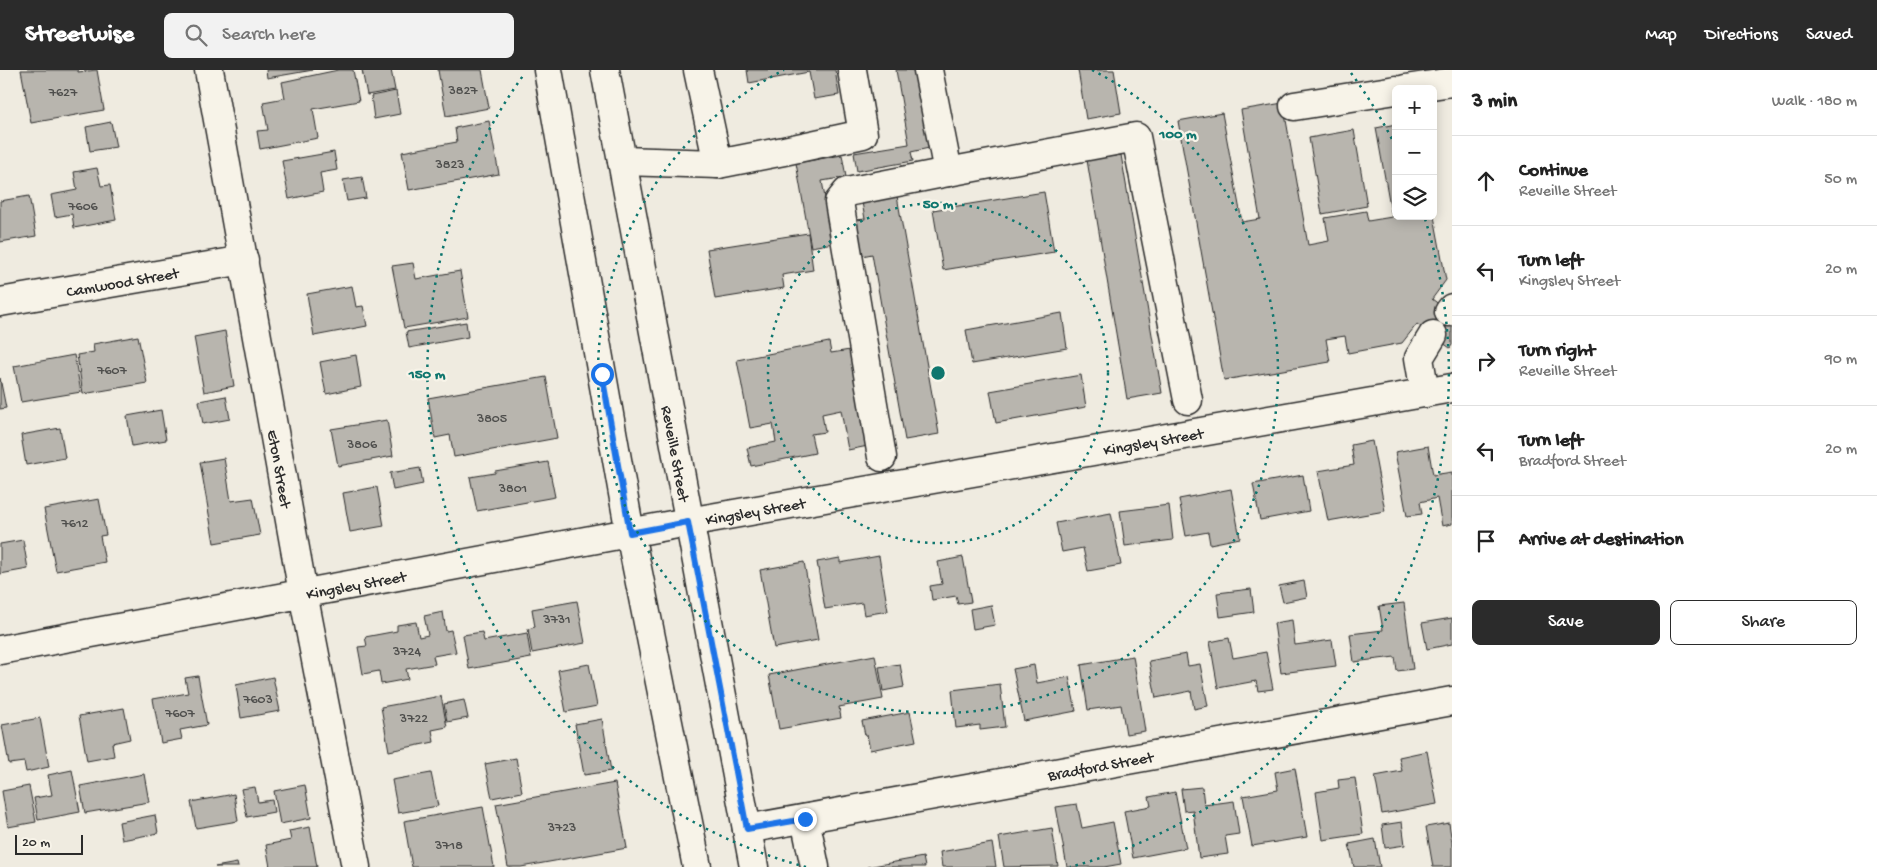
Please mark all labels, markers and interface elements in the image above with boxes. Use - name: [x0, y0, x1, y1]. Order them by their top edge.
- search box: [164, 13, 514, 58]
- text: Streetwise: [25, 21, 134, 50]
- icon: search: [182, 21, 210, 49]
- text: Search here: [222, 24, 316, 47]
- text: Map: [1645, 25, 1677, 46]
- text: Directions: [1705, 25, 1778, 46]
- text: Saved: [1806, 25, 1852, 46]
- house number: 3827: [447, 83, 478, 100]
- house number: 7627: [48, 85, 78, 102]
- map controls: [1392, 85, 1437, 220]
- button: +: [1392, 85, 1437, 130]
- text: 3 min: [1472, 90, 1517, 115]
- text: Walk · 180 m: [1772, 93, 1857, 112]
- text: 100 m: [1158, 126, 1197, 144]
- button: −: [1392, 130, 1437, 175]
- house number: 3823: [434, 157, 465, 174]
- text: Continue: [1519, 160, 1588, 183]
- icon: ahead: [1472, 167, 1500, 195]
- text: 50 m: [1824, 171, 1857, 190]
- button: layers: [1392, 175, 1437, 220]
- text: Reveille Street: [1519, 183, 1616, 202]
- text: 50 m: [923, 196, 954, 214]
- house number: 7606: [67, 199, 99, 216]
- text: Turn left: [1519, 250, 1583, 273]
- icon: left: [1472, 257, 1500, 285]
- text: 20 m: [1825, 261, 1857, 280]
- street label: Camwood Street: [65, 265, 182, 303]
- text: Kingsley Street: [1519, 273, 1620, 292]
- text: Turn right: [1519, 340, 1595, 363]
- icon: right: [1472, 347, 1500, 375]
- text: 90 m: [1825, 351, 1857, 370]
- house number: 7607: [96, 363, 128, 380]
- route start: [591, 363, 614, 386]
- text: Reveille Street: [1519, 363, 1616, 382]
- centre of rings: [929, 364, 947, 382]
- text: 150 m: [408, 366, 446, 384]
- street label: Reveille Street: [655, 404, 692, 505]
- house number: 3805: [476, 411, 507, 428]
- street label: Kingsley Street: [1102, 426, 1207, 462]
- street label: Eton Street: [261, 429, 294, 511]
- text: Turn left: [1519, 430, 1583, 453]
- house number: 3806: [346, 437, 378, 454]
- icon: left: [1472, 437, 1500, 465]
- text: 20 m: [1825, 441, 1857, 460]
- text: Bradford Street: [1519, 453, 1626, 472]
- house number: 3801: [498, 481, 527, 498]
- street label: Kingsley Street: [704, 495, 809, 532]
- house number: 7612: [61, 516, 89, 533]
- icon: arrive: [1472, 527, 1500, 555]
- text: Arrive at destination: [1519, 529, 1683, 552]
- street label: Kingsley Street: [305, 568, 409, 606]
- button: Save: [1472, 600, 1660, 645]
- button: Share: [1670, 600, 1857, 645]
- house number: 3731: [542, 612, 571, 629]
- house number: 3724: [392, 644, 421, 661]
- house number: 7603: [242, 692, 273, 709]
- house number: 7607: [164, 706, 196, 723]
- house number: 3722: [399, 711, 428, 728]
- street label: Bradford Street: [1046, 749, 1157, 787]
- route end: [794, 808, 817, 831]
- house number: 3723: [547, 820, 576, 837]
- scale bar: [15, 832, 82, 855]
- text: 20 m: [22, 835, 50, 852]
- house number: 3718: [434, 838, 463, 855]

